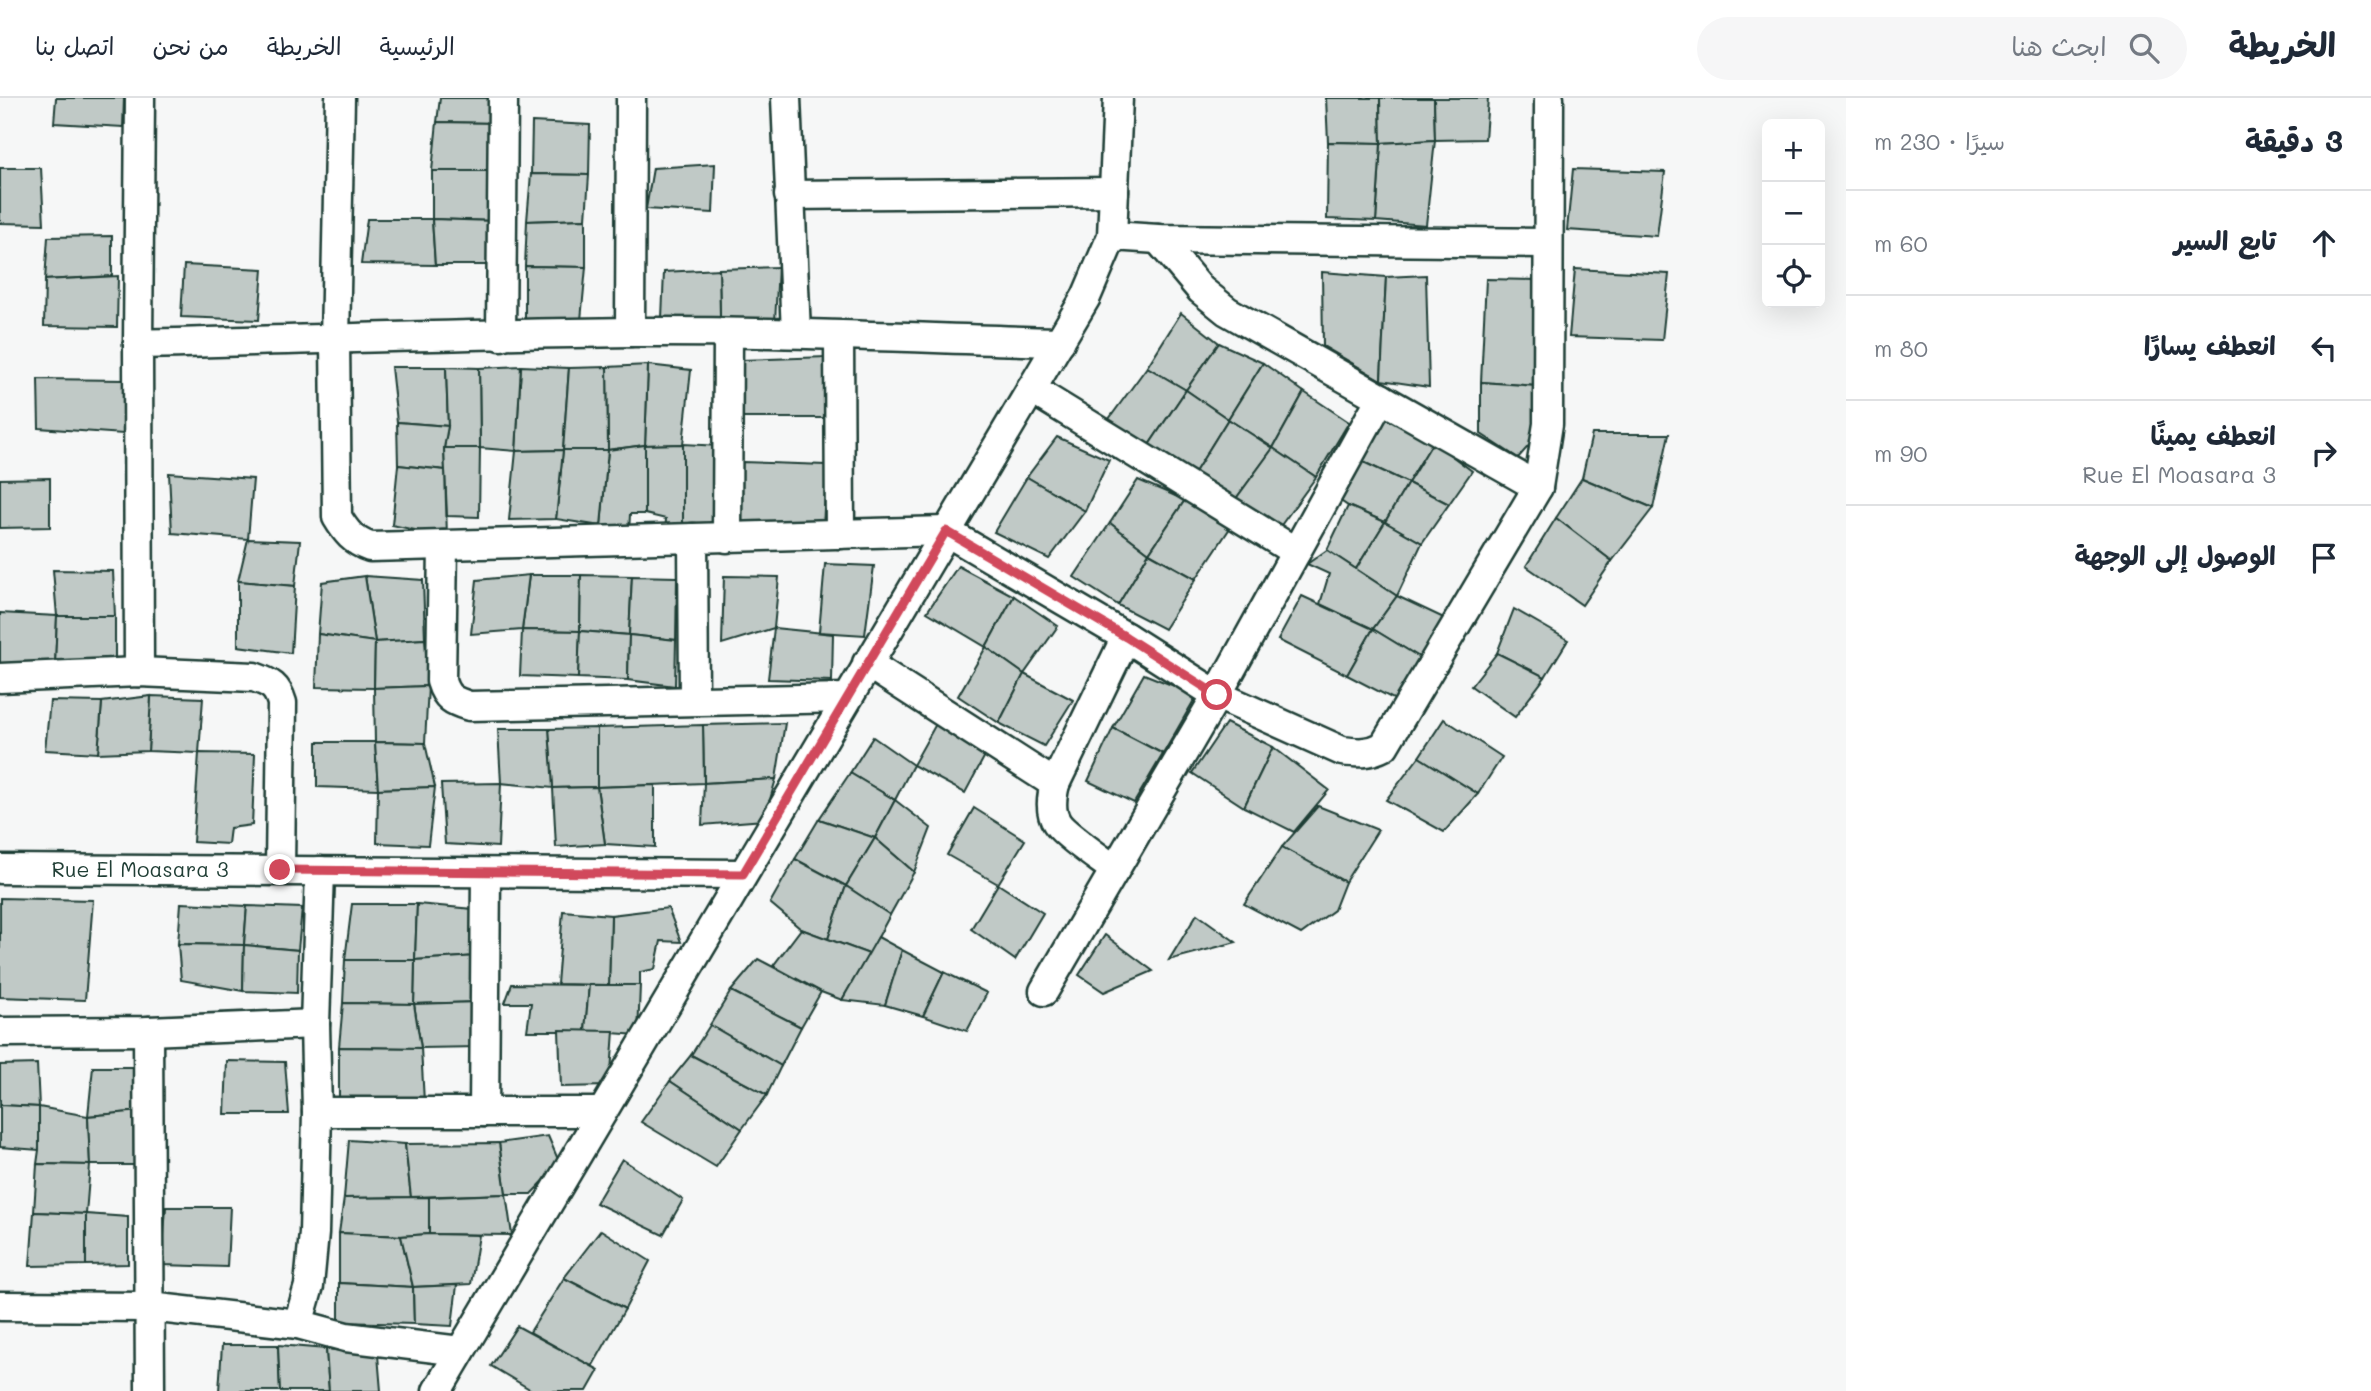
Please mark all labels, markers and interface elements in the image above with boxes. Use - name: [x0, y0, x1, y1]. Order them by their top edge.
- search box: [1697, 17, 2187, 80]
- text: الخريطة: [2229, 22, 2336, 65]
- text: ابحث هنا: [2011, 29, 2107, 63]
- icon: search: [2125, 29, 2163, 67]
- text: اتصل بنا: [35, 30, 114, 61]
- text: من نحن: [152, 30, 229, 61]
- text: الخريطة: [267, 30, 342, 61]
- text: الرئيسية: [380, 30, 455, 61]
- map controls: [1762, 119, 1825, 308]
- button: +: [1762, 119, 1825, 182]
- text: 3 دقيقة: [2245, 120, 2343, 160]
- text: سيرًا · 230 m: [1874, 126, 2005, 156]
- button: −: [1762, 182, 1825, 245]
- text: تابع السير: [2174, 223, 2276, 257]
- icon: ahead: [2305, 224, 2343, 262]
- text: 60 m: [1874, 228, 1928, 258]
- button: locate: [1762, 245, 1825, 308]
- text: انعطف يسارًا: [2144, 328, 2276, 362]
- icon: left: [2305, 329, 2343, 367]
- text: 80 m: [1874, 333, 1928, 363]
- text: انعطف يمينًا: [2151, 418, 2276, 452]
- icon: right: [2305, 434, 2343, 472]
- text: 90 m: [1874, 438, 1928, 468]
- text: Rue El Moasara 3: [2082, 459, 2276, 489]
- text: الوصول إلى الوجهة: [2074, 538, 2276, 572]
- icon: arrive: [2305, 539, 2343, 577]
- route start: [1201, 679, 1232, 710]
- route end: [264, 854, 295, 885]
- street label: Rue El Moasara 3: [52, 855, 228, 882]

